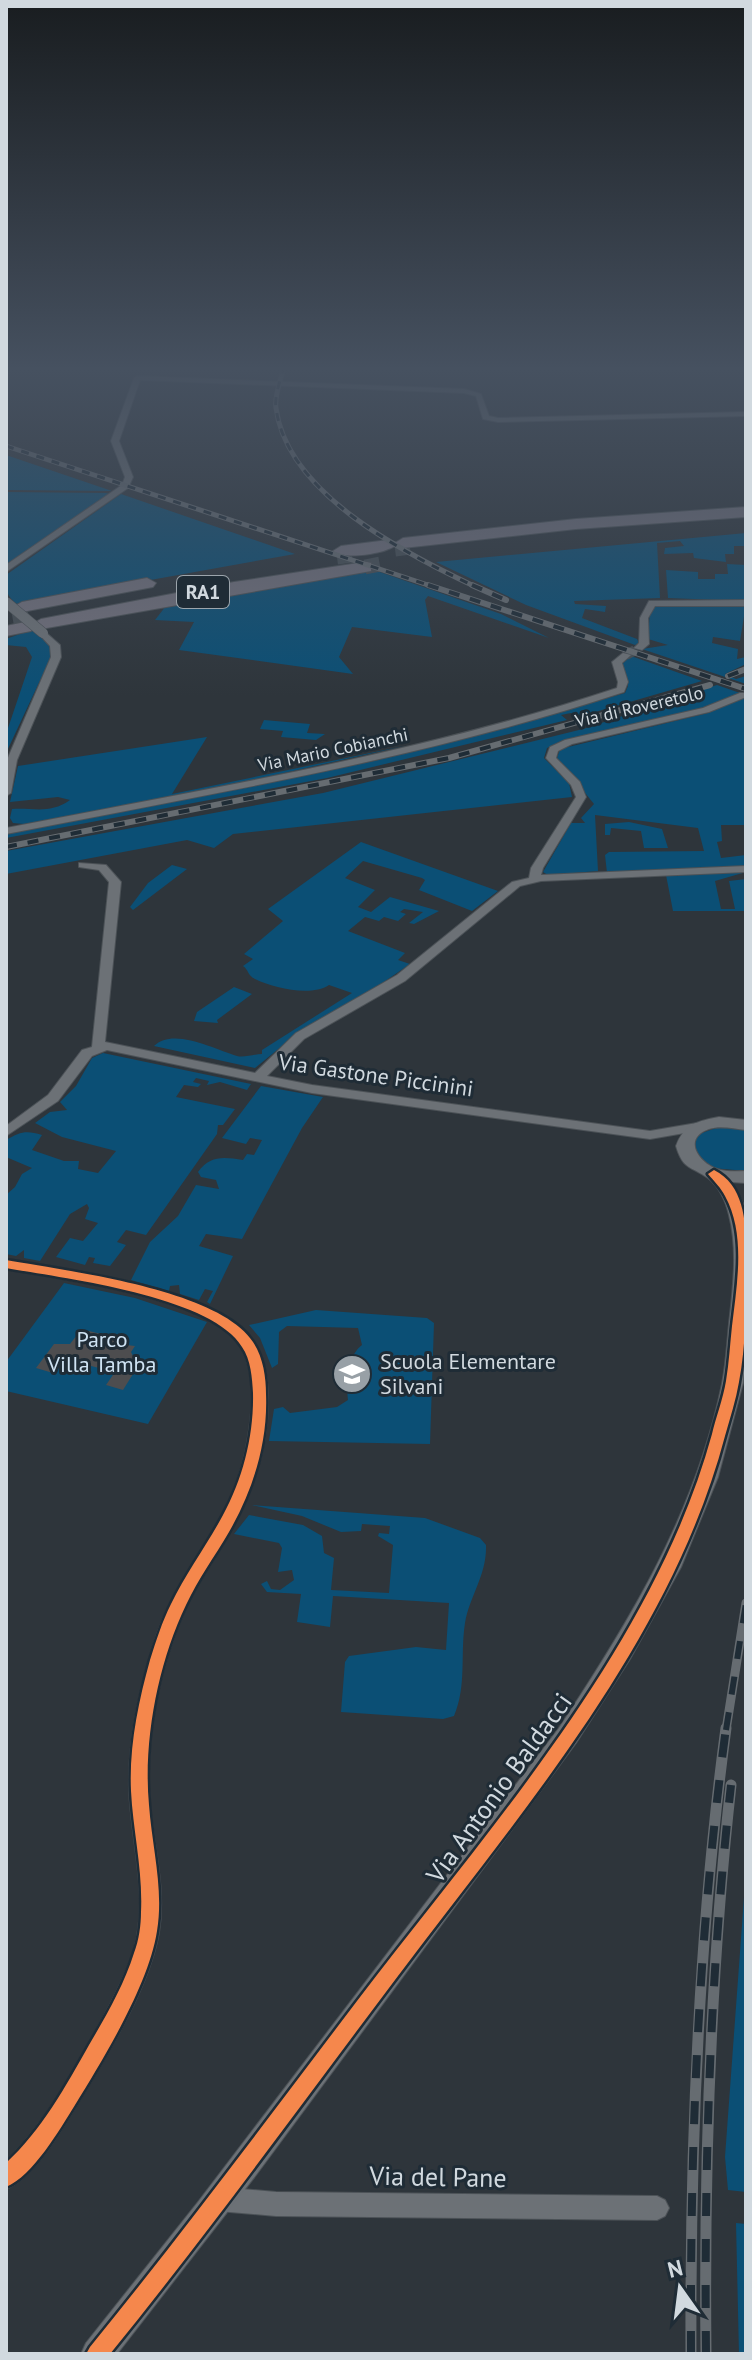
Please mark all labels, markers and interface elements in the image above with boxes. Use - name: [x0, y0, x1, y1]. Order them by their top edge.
- road number: RA1: [177, 576, 229, 608]
- street label: Via di Roveretolo: [572, 681, 705, 733]
- street label: Via Mario Cobianchi: [255, 722, 410, 777]
- street label: Via Gastone Piccinini: [276, 1047, 475, 1103]
- park label: Parco Villa Tamba: [47, 1325, 156, 1378]
- place label: Scuola Elementare Silvani: [380, 1347, 556, 1400]
- school or university icon: Scuola Elementare Silvani: [331, 1353, 373, 1395]
- street label: Via Antonio Baldacci: [418, 1686, 579, 1890]
- street label: Via del Pane: [368, 2159, 507, 2194]
- north arrow: [640, 2248, 720, 2328]
- text: N: [665, 2253, 686, 2284]

